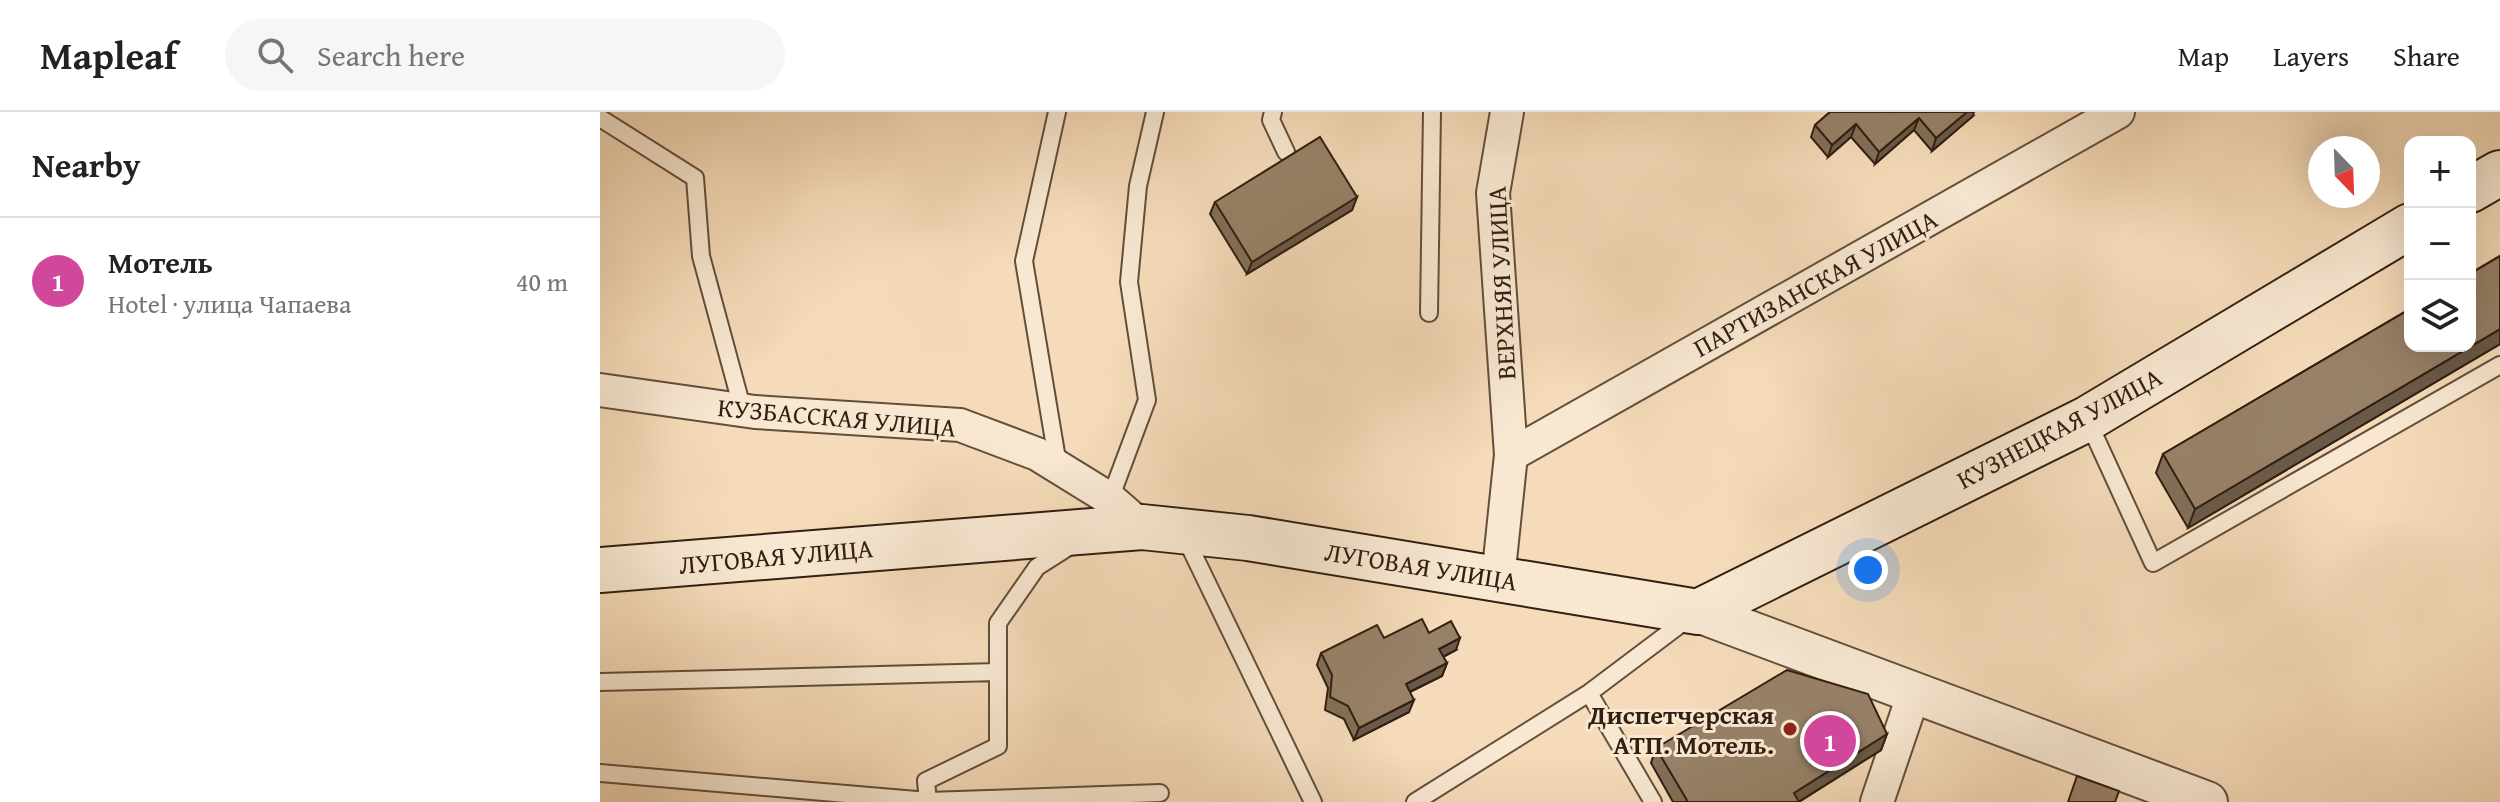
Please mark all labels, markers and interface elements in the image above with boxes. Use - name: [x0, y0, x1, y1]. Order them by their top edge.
- search box: [225, 19, 785, 91]
- text: Mapleaf: [40, 27, 177, 83]
- icon: search: [253, 33, 297, 77]
- text: Search here: [317, 33, 465, 77]
- text: Map: [2178, 35, 2229, 76]
- text: Layers: [2273, 35, 2349, 76]
- text: Share: [2393, 35, 2460, 76]
- north arrow: [2308, 136, 2380, 208]
- map controls: [2404, 136, 2476, 352]
- button: +: [2404, 136, 2476, 208]
- text: Nearby: [32, 140, 141, 189]
- street label: ВЕРХНЯЯ УЛИЦА: [1476, 185, 1526, 381]
- street label: ПАРТИЗАНСКАЯ УЛИЦА: [1686, 199, 1945, 367]
- button: −: [2404, 208, 2476, 280]
- text: Мотель: [108, 240, 213, 284]
- text: 1: [51, 262, 65, 301]
- text: 40 m: [516, 262, 568, 301]
- button: layers: [2404, 280, 2476, 352]
- text: Hotel · улица Чапаева: [108, 284, 351, 323]
- street label: КУЗНЕЦКАЯ УЛИЦА: [1949, 357, 2169, 499]
- street label: КУЗБАССКАЯ УЛИЦА: [716, 387, 958, 447]
- street label: ЛУГОВАЯ УЛИЦА: [677, 528, 875, 584]
- street label: ЛУГОВАЯ УЛИЦА: [1322, 532, 1520, 601]
- your location: [1848, 550, 1888, 590]
- place label: Диспетчерская АТП. Мотель.: [1587, 695, 1774, 764]
- pin: 1: [1804, 711, 1856, 771]
- marker: Диспетчерская АТП. Мотель.: [1781, 720, 1799, 738]

